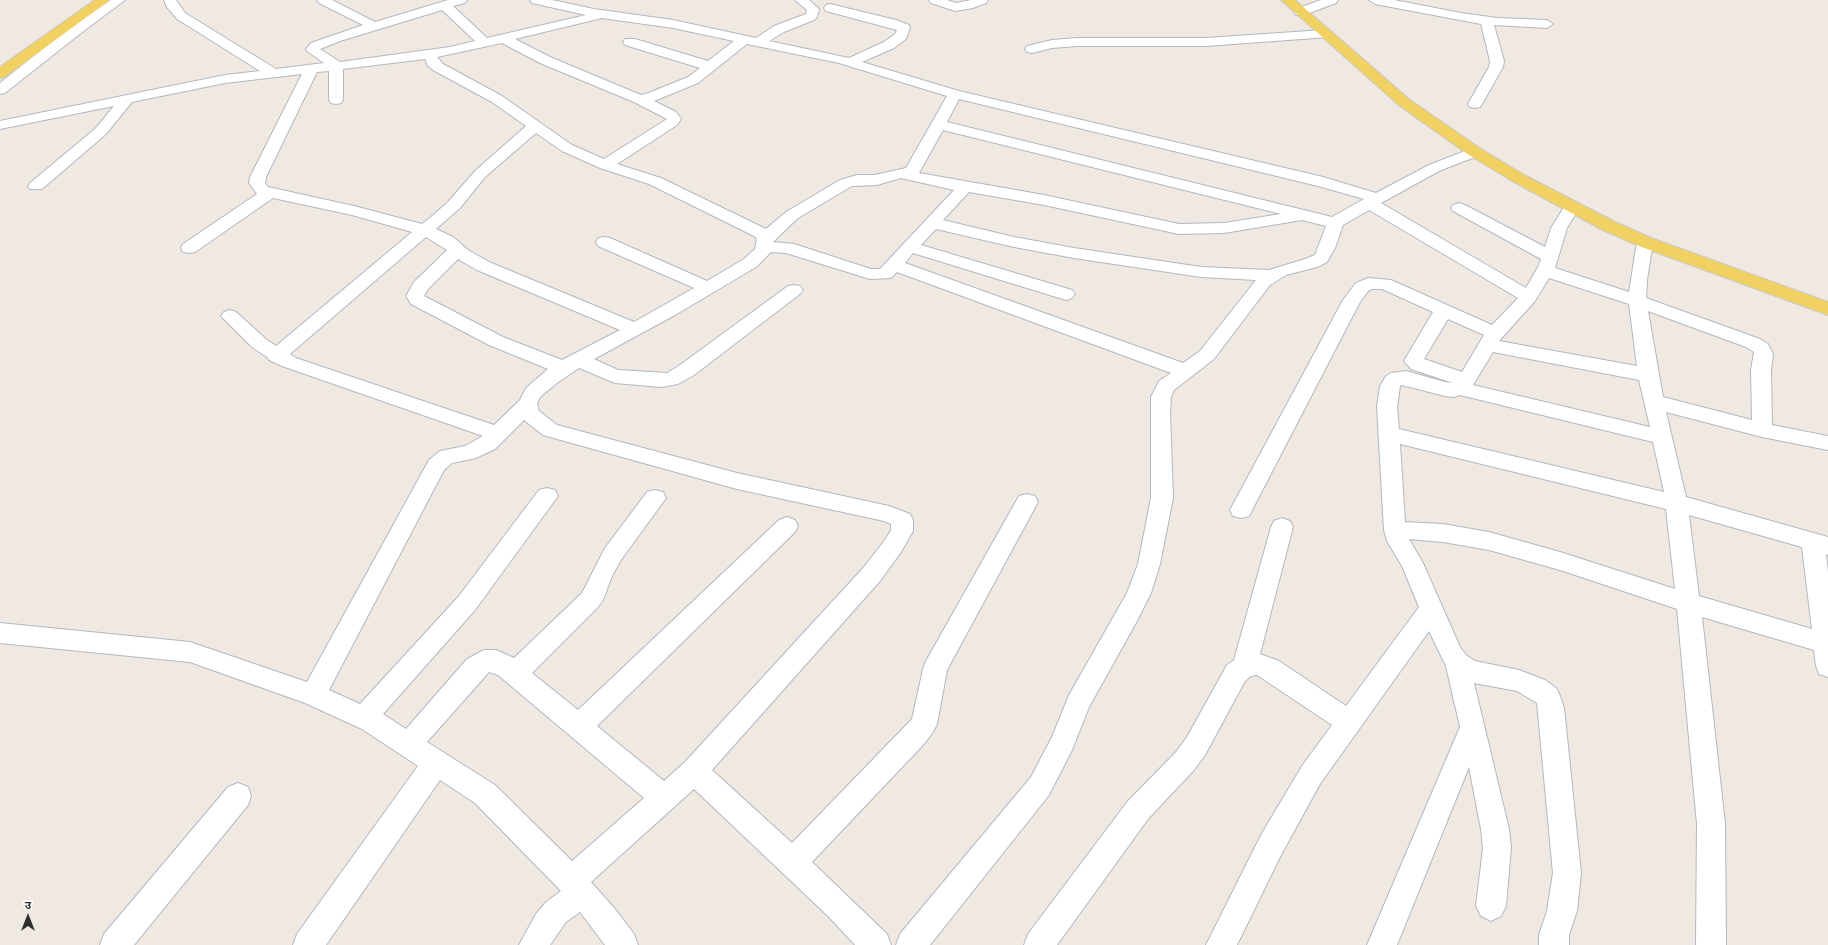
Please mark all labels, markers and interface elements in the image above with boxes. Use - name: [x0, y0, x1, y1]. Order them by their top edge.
- north arrow: [8, 897, 48, 937]
- text: उ: [25, 898, 31, 911]

